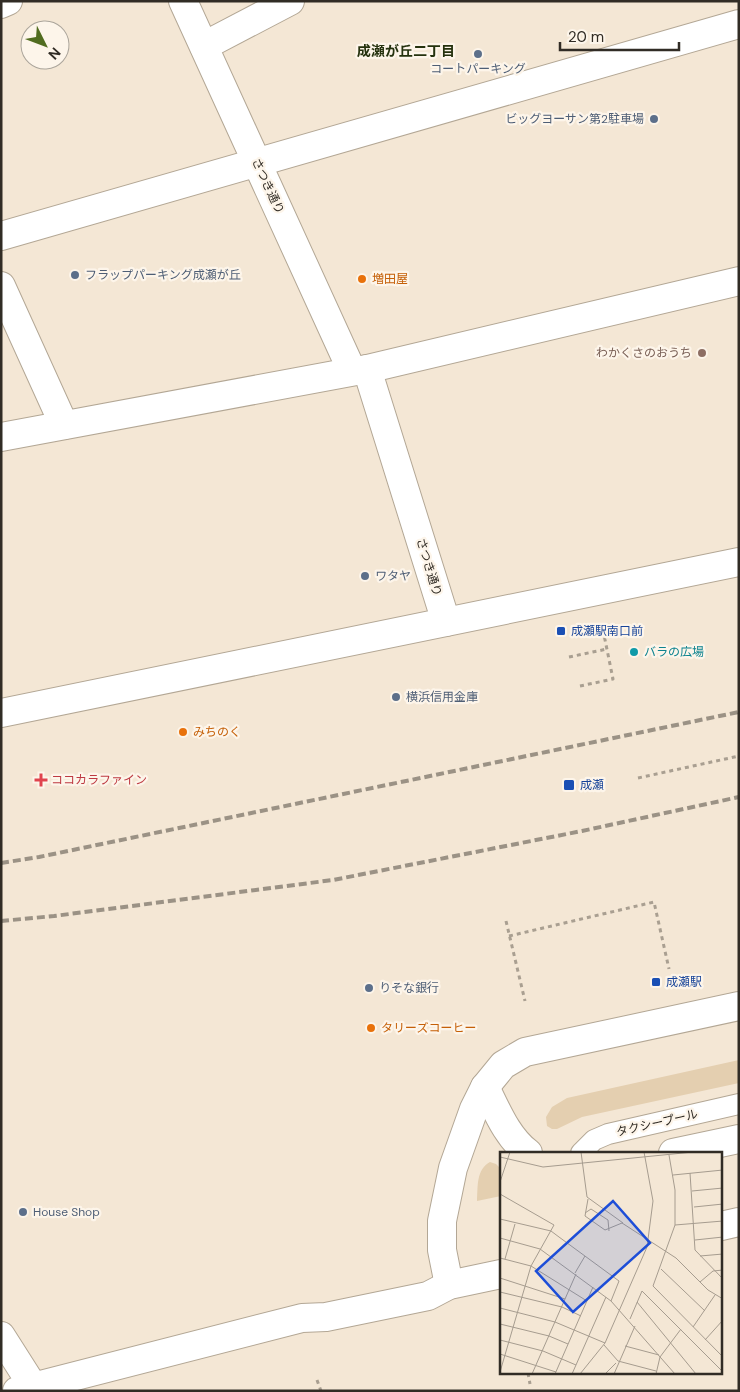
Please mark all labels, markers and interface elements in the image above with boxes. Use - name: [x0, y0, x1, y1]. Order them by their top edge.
- north arrow: [20, 20, 70, 70]
- scale bar: [560, 20, 679, 52]
- text: 20 m: [568, 27, 604, 47]
- district label: 成瀬が丘二丁目: [357, 42, 455, 60]
- text: N: [45, 44, 65, 64]
- marker: コートパーキング: [472, 48, 484, 60]
- place label: コートパーキング: [430, 61, 526, 77]
- place label: ビッグヨーサン第2駐車場: [505, 111, 644, 127]
- marker: ビッグヨーサン第2駐車場: [648, 113, 660, 125]
- street label: さつき通り: [248, 155, 288, 217]
- place label: フラップパーキング成瀬が丘: [85, 267, 241, 283]
- marker: フラップパーキング成瀬が丘: [69, 269, 81, 281]
- place label: 増田屋: [372, 271, 408, 287]
- marker: 増田屋: [356, 273, 368, 285]
- place label: わかくさのおうち: [596, 345, 692, 361]
- marker: わかくさのおうち: [696, 347, 708, 359]
- street label: さつき通り: [413, 536, 445, 598]
- place label: ワタヤ: [375, 568, 411, 584]
- marker: ワタヤ: [359, 570, 371, 582]
- place label: 成瀬駅南口前: [571, 623, 643, 639]
- marker: 成瀬駅南口前: [555, 625, 567, 637]
- place label: バラの広場: [644, 644, 704, 660]
- marker: バラの広場: [628, 646, 640, 658]
- place label: 横浜信用金庫: [406, 689, 478, 705]
- marker: 横浜信用金庫: [390, 691, 402, 703]
- place label: みちのく: [193, 724, 241, 740]
- marker: みちのく: [177, 726, 189, 738]
- place label: ココカラファイン: [51, 772, 147, 788]
- marker: ココカラファイン: [35, 774, 47, 786]
- place label: 成瀬: [580, 777, 604, 793]
- marker: 成瀬: [562, 778, 576, 792]
- place label: 成瀬駅: [666, 974, 702, 990]
- marker: 成瀬駅: [650, 976, 662, 988]
- place label: りそな銀行: [379, 980, 439, 996]
- marker: りそな銀行: [363, 982, 375, 994]
- place label: タリーズコーヒー: [381, 1020, 476, 1036]
- marker: タリーズコーヒー: [365, 1022, 377, 1034]
- street label: タクシープール: [615, 1106, 699, 1140]
- inset map: [500, 1152, 722, 1374]
- place label: House Shop: [33, 1204, 100, 1220]
- marker: House Shop: [17, 1206, 29, 1218]

